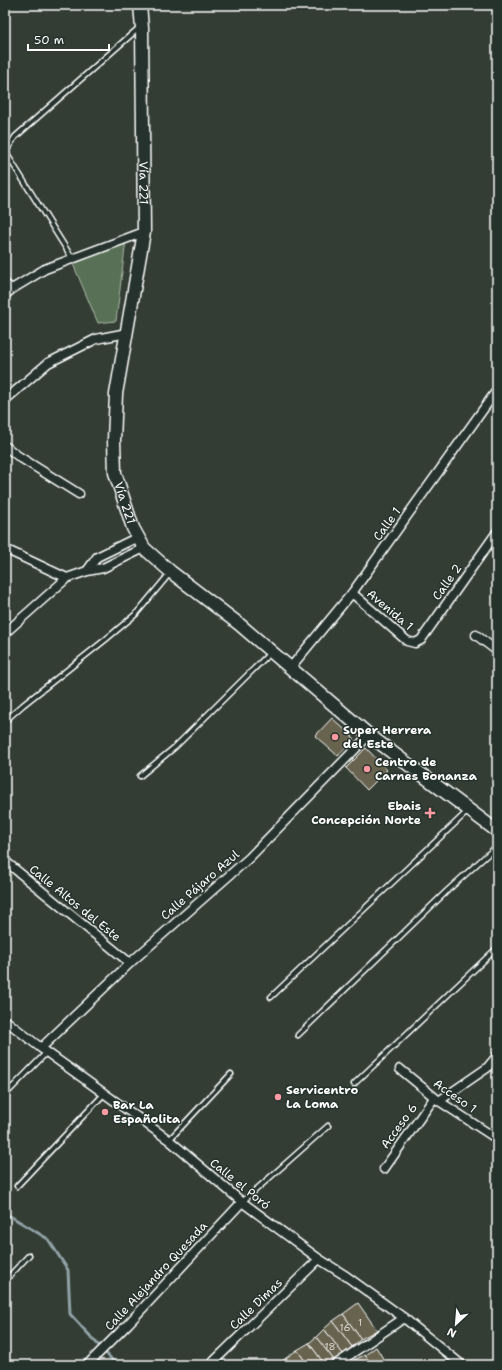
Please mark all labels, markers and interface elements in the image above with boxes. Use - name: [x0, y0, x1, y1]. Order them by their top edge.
- scale bar: [28, 26, 109, 52]
- text: 50 m: [34, 32, 64, 48]
- street label: Vía 221: [135, 161, 152, 205]
- street label: Vía 221: [110, 480, 139, 526]
- street label: Calle 1: [369, 504, 405, 544]
- street label: Calle 2: [429, 561, 465, 603]
- street label: Avenida 1: [363, 586, 417, 634]
- place label: Super Herrera del Este: [343, 722, 432, 752]
- marker: Super Herrera del Este: [330, 732, 340, 742]
- place label: Centro de Carnes Bonanza: [375, 754, 478, 784]
- marker: Centro de Carnes Bonanza: [362, 764, 372, 774]
- place label: Ebais Concepción Norte: [311, 798, 421, 828]
- marker: Ebais Concepción Norte: [424, 807, 436, 819]
- street label: Calle Pájaro Azul: [157, 846, 243, 924]
- street label: Calle Altos del Este: [26, 861, 124, 945]
- street label: Acceso 1: [430, 1075, 480, 1117]
- place label: Servicentro La Loma: [286, 1082, 358, 1112]
- marker: Servicentro La Loma: [273, 1092, 283, 1102]
- place label: Bar La Españolita: [113, 1097, 181, 1127]
- street label: Acceso 6: [377, 1100, 421, 1152]
- marker: Bar La Españolita: [100, 1107, 110, 1117]
- street label: Calle el Poró: [207, 1155, 273, 1213]
- street label: Calle Alejandro Quesada: [101, 1218, 211, 1334]
- street label: Calle Dimas: [226, 1275, 286, 1333]
- north arrow: [436, 1304, 476, 1344]
- house number: 1: [358, 1316, 362, 1329]
- house number: 16: [340, 1321, 350, 1334]
- text: N: [444, 1324, 459, 1341]
- house number: 18: [324, 1340, 336, 1353]

